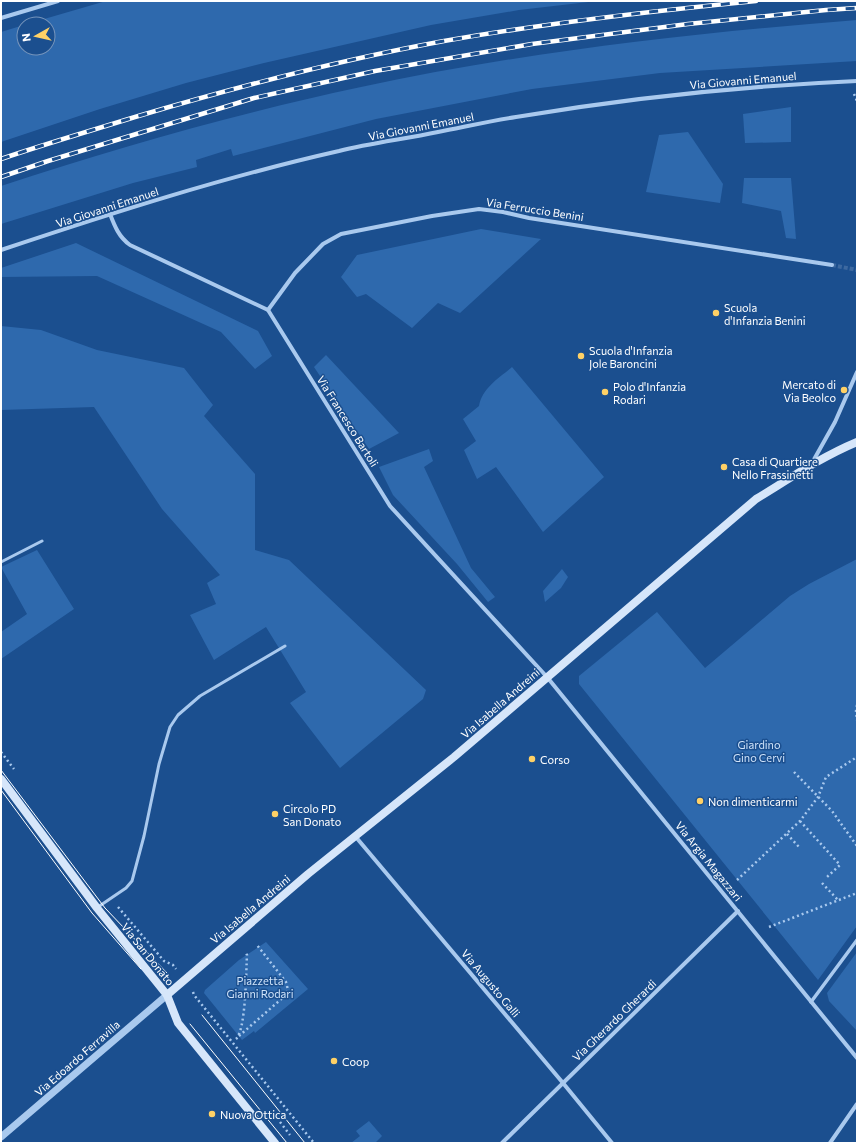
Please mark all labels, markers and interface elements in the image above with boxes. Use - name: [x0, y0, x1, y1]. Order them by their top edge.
- north arrow: [16, 16, 56, 56]
- text: N: [19, 32, 33, 42]
- street label: Via Giovanni Emanuel: [689, 69, 797, 91]
- street label: Via Giovanni Emanuel: [367, 109, 475, 143]
- street label: Via Giovanni Emanuel: [54, 184, 160, 230]
- street label: Via Ferruccio Benini: [485, 195, 585, 223]
- place label: Scuola d'Infanzia Benini: [724, 301, 806, 327]
- marker: Scuola d'Infanzia Benini: [711, 308, 721, 318]
- place label: Scuola d'Infanzia Jole Baroncini: [589, 344, 673, 371]
- marker: Scuola d'Infanzia Jole Baroncini: [576, 351, 586, 361]
- street label: Via Francesco Bartoli: [315, 373, 381, 469]
- place label: Mercato di Via Beolco: [782, 378, 836, 404]
- place label: Polo d'Infanzia Rodari: [613, 380, 686, 406]
- marker: Mercato di Via Beolco: [839, 385, 849, 395]
- marker: Polo d'Infanzia Rodari: [600, 387, 610, 397]
- place label: Casa di Quartiere Nello Frassinetti: [732, 455, 818, 481]
- marker: Casa di Quartiere Nello Frassinetti: [719, 462, 729, 472]
- street label: Via Isabella Andreini: [458, 665, 542, 741]
- park label: Giardino Gino Cervi: [733, 738, 785, 764]
- place label: Corso: [540, 753, 570, 766]
- marker: Corso: [527, 754, 537, 764]
- place label: Non dimenticarmi: [708, 795, 798, 808]
- marker: Non dimenticarmi: [695, 796, 705, 806]
- place label: Circolo PD San Donato: [283, 802, 342, 828]
- marker: Circolo PD San Donato: [270, 809, 280, 819]
- street label: Via Argia Magazzari: [673, 819, 745, 904]
- street label: Via Isabella Andreini: [208, 872, 293, 946]
- street label: Via San Donato: [119, 920, 177, 988]
- street label: Via Augusto Galli: [459, 947, 523, 1020]
- park label: Piazzetta Gianni Rodari: [226, 974, 294, 1000]
- street label: Via Gherardo Gherardi: [569, 977, 659, 1063]
- street label: Via Edoardo Ferravilla: [32, 1017, 122, 1099]
- place label: Coop: [342, 1055, 369, 1068]
- marker: Coop: [329, 1056, 339, 1066]
- place label: Nuova Ottica: [220, 1108, 286, 1121]
- marker: Nuova Ottica: [207, 1109, 217, 1119]

